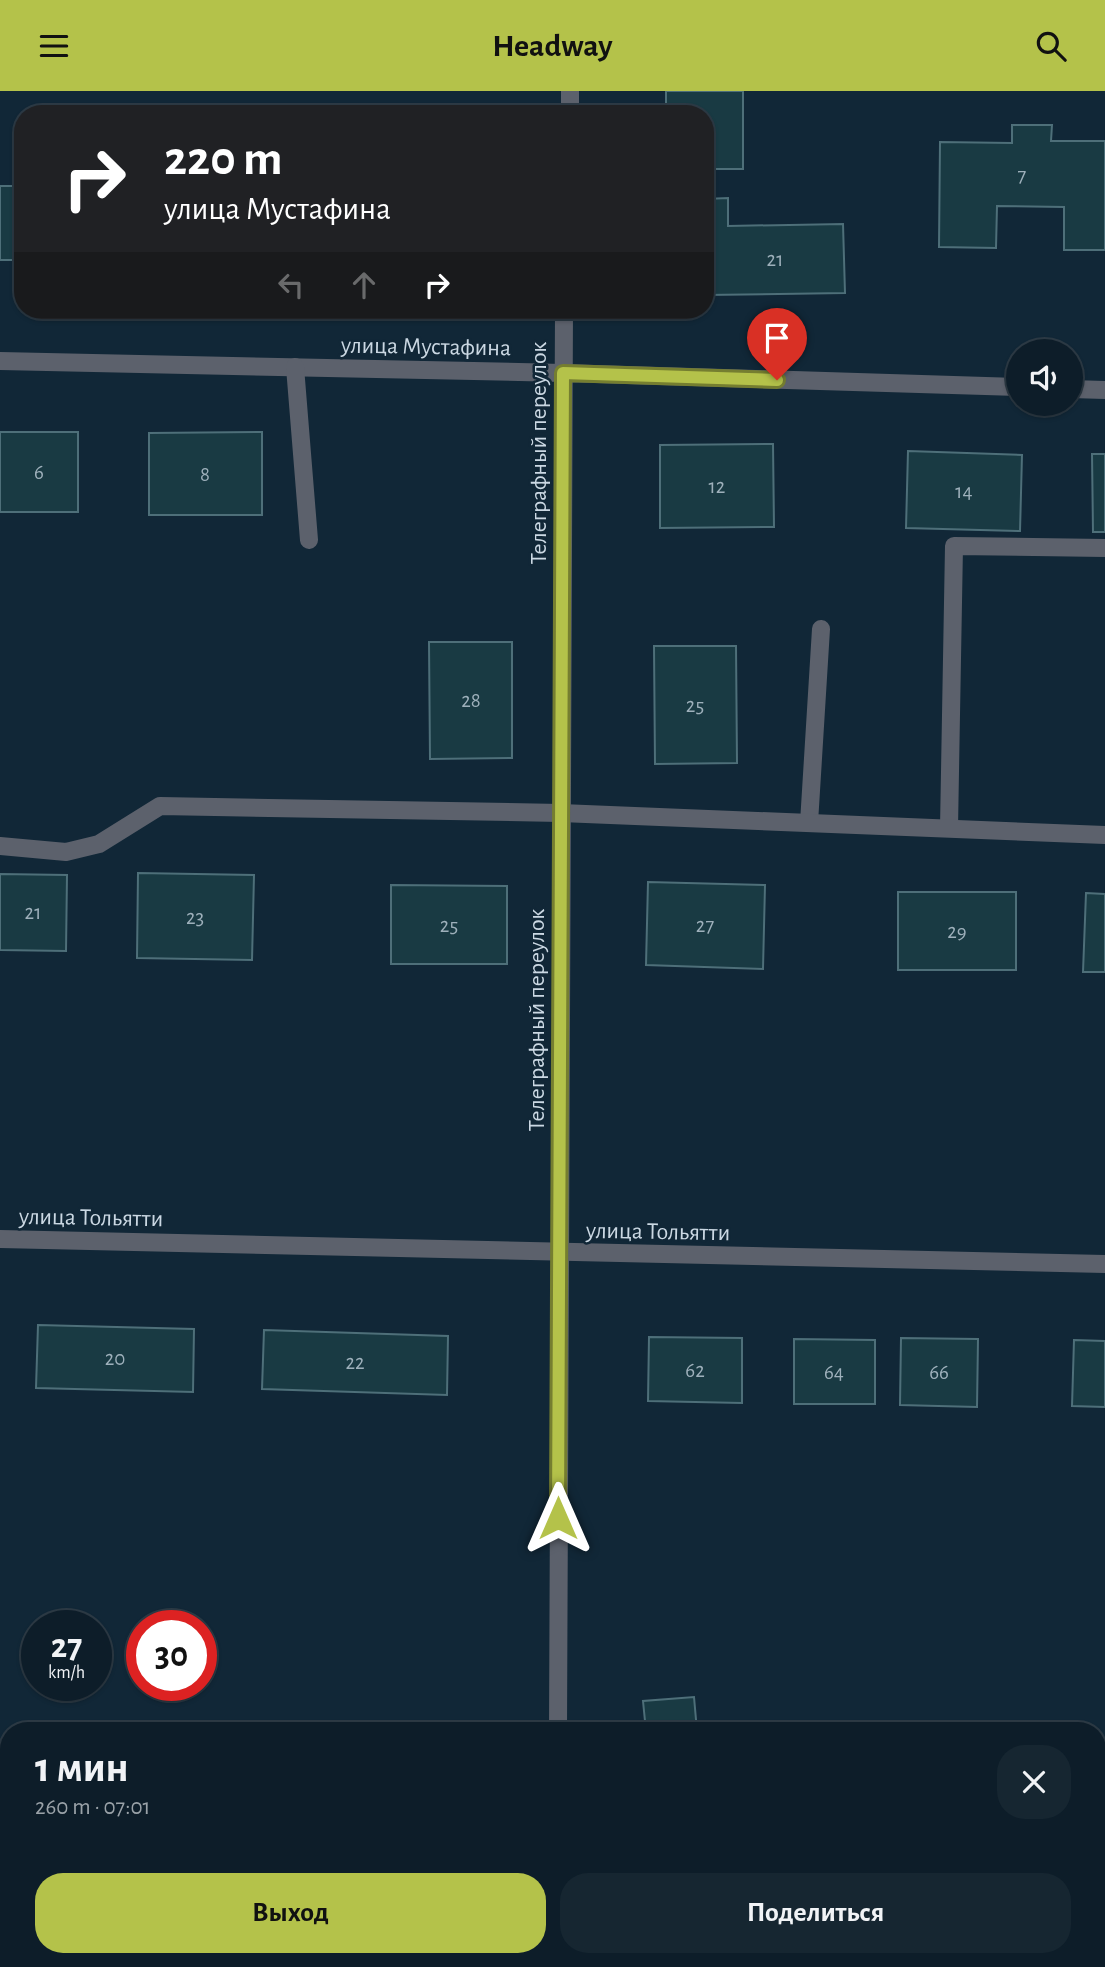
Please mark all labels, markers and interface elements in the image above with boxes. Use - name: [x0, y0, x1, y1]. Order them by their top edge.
- icon: menu: [35, 27, 73, 65]
- icon: search: [1032, 27, 1070, 65]
- text: Headway: [492, 30, 613, 62]
- icon: right: [49, 133, 140, 224]
- text: 220 m: [164, 135, 283, 184]
- house number: 7: [1018, 165, 1027, 186]
- text: улица Мустафина: [164, 193, 391, 225]
- house number: 21: [767, 249, 783, 270]
- icon: left: [272, 266, 310, 304]
- icon: ahead: [345, 266, 383, 304]
- icon: right: [418, 266, 456, 304]
- pin: [747, 308, 807, 380]
- icon: arrive: [758, 319, 796, 357]
- street label: улица Мустафина: [340, 334, 511, 360]
- map controls: [1006, 339, 1083, 416]
- button: sound: [1006, 339, 1083, 416]
- street label: Телеграфный переулок: [527, 342, 551, 564]
- house number: 6: [34, 462, 44, 483]
- house number: 8: [200, 464, 210, 485]
- house number: 12: [709, 476, 725, 497]
- house number: 14: [955, 481, 973, 502]
- house number: 28: [461, 690, 481, 711]
- house number: 25: [686, 695, 704, 716]
- house number: 21: [25, 902, 41, 923]
- house number: 23: [186, 907, 204, 928]
- street label: Телеграфный переулок: [525, 909, 549, 1131]
- house number: 25: [440, 915, 458, 936]
- house number: 27: [696, 915, 714, 936]
- house number: 29: [947, 921, 967, 942]
- street label: улица Тольятти: [18, 1205, 163, 1231]
- street label: улица Тольятти: [585, 1219, 730, 1245]
- house number: 20: [105, 1348, 125, 1369]
- house number: 22: [345, 1352, 365, 1373]
- house number: 62: [685, 1360, 705, 1381]
- house number: 64: [824, 1362, 844, 1383]
- house number: 66: [929, 1362, 949, 1383]
- position arrow: [521, 1481, 595, 1555]
- speed limit sign: 30: [126, 1610, 217, 1701]
- text: 27: [51, 1629, 82, 1664]
- text: km/h: [48, 1664, 85, 1682]
- button: close: [997, 1745, 1071, 1819]
- text: 1 мин: [35, 1747, 129, 1789]
- text: 260 m · 07:01: [35, 1796, 151, 1819]
- button: Выход: [35, 1873, 546, 1953]
- button: Поделиться: [560, 1873, 1071, 1953]

